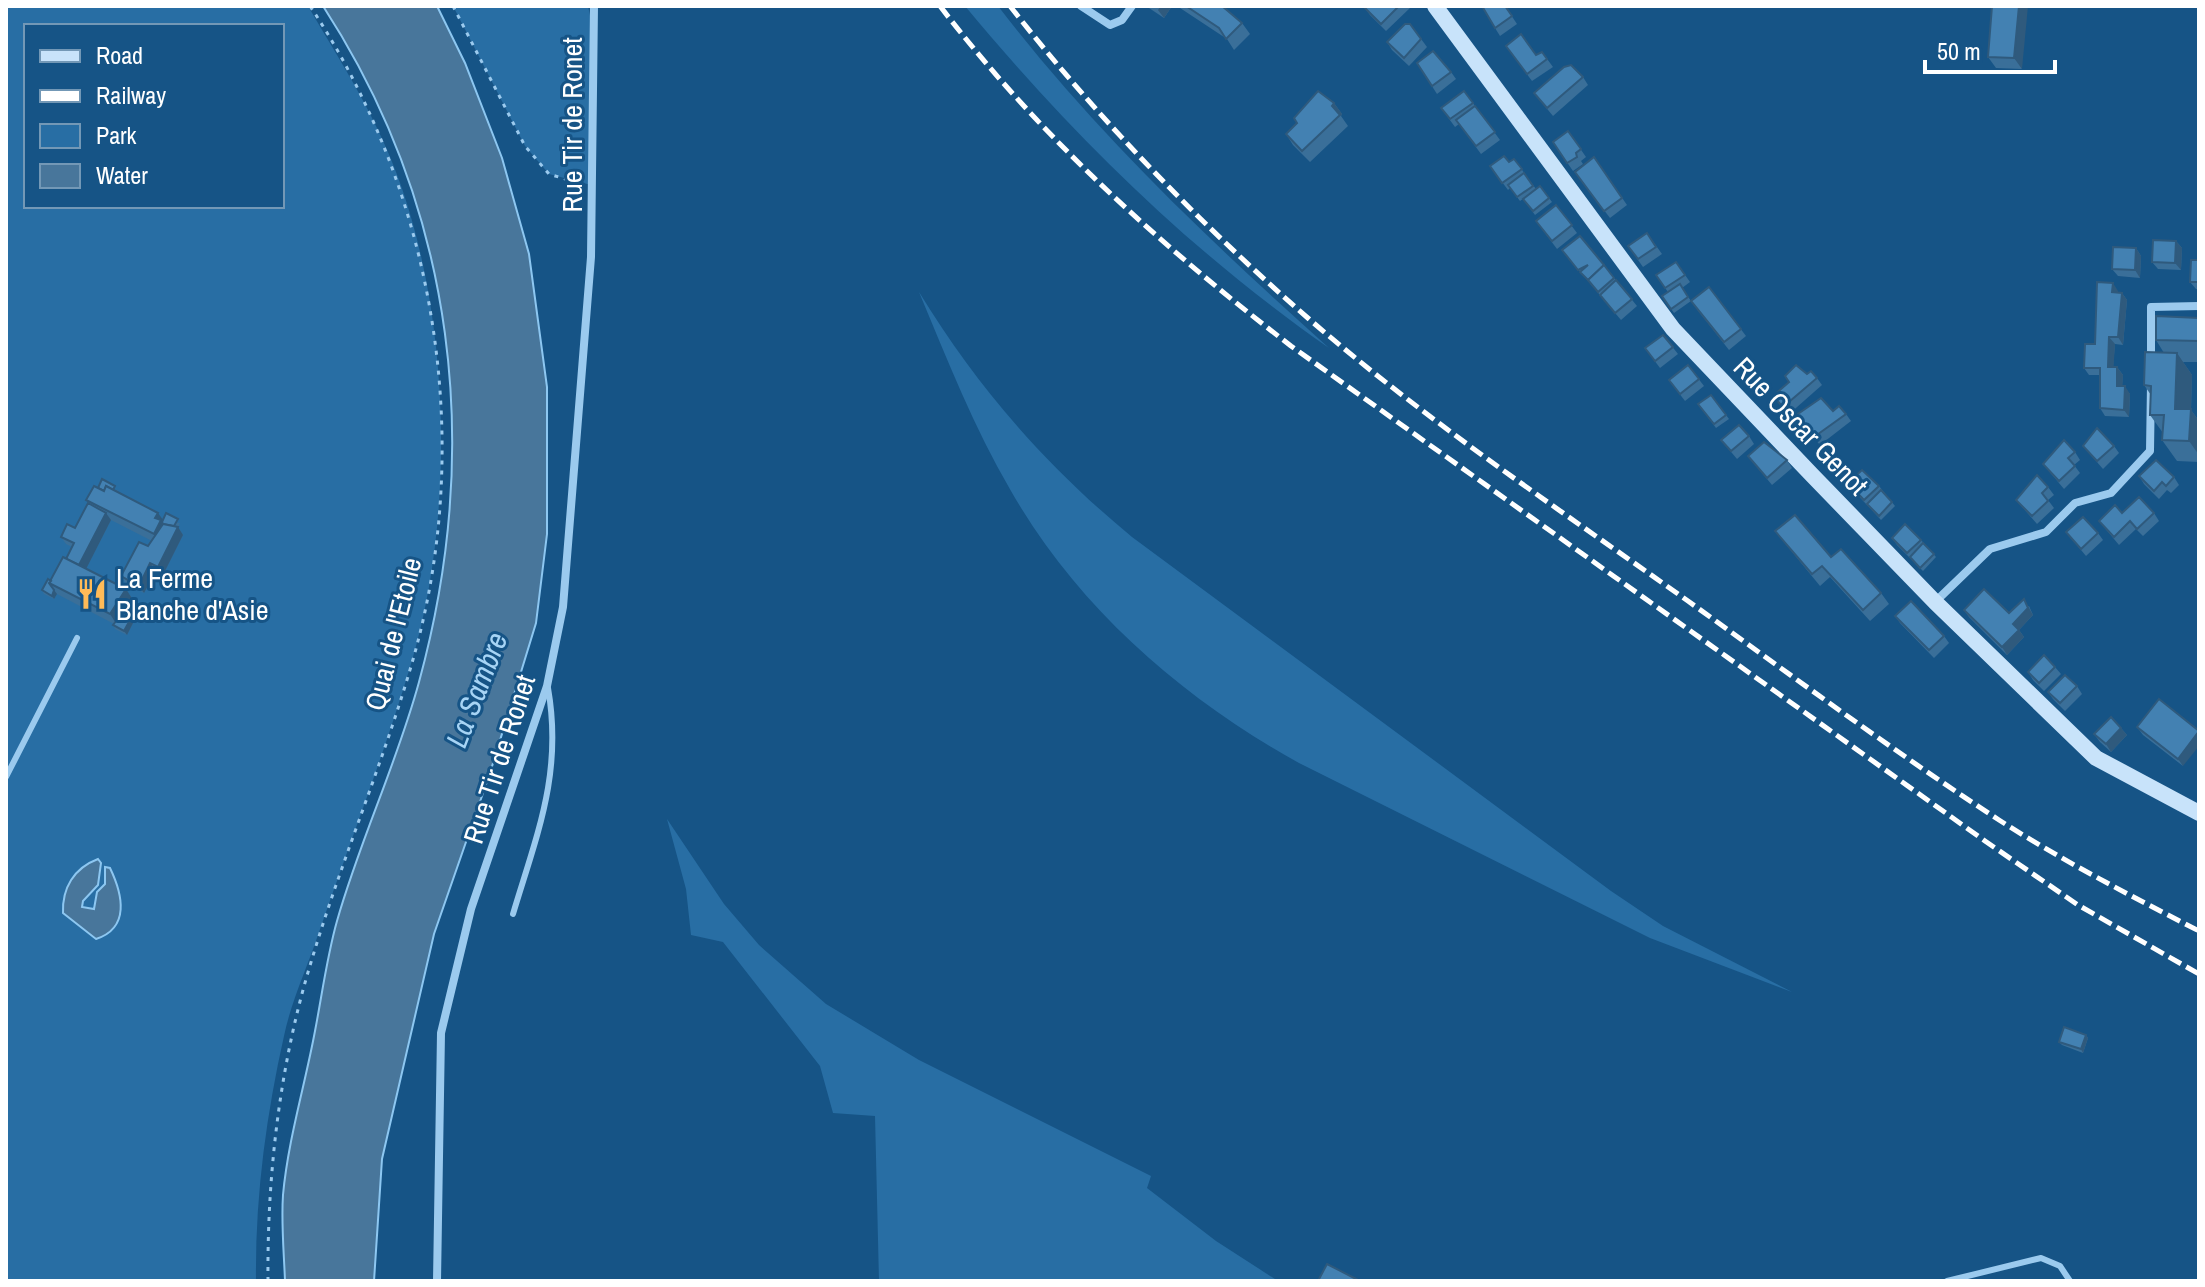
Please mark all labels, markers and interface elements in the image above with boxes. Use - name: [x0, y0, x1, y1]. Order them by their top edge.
- legend: [24, 24, 284, 208]
- scale bar: [1925, 24, 2055, 74]
- text: 50 m: [1937, 35, 1981, 67]
- street label: Rue Tir de Ronet: [553, 37, 591, 213]
- text: Road: [96, 39, 143, 71]
- text: Railway: [96, 79, 166, 111]
- text: Park: [96, 119, 137, 151]
- text: Water: [96, 159, 148, 191]
- street label: Rue Oscar Genot: [1725, 349, 1877, 503]
- street label: Quai de l'Etoile: [356, 554, 430, 714]
- place label: La Ferme Blanche d'Asie: [116, 559, 268, 629]
- restaurant icon: La Ferme Blanche d'Asie: [75, 577, 109, 611]
- water label: La Sambre: [436, 626, 516, 753]
- street label: Rue Tir de Ronet: [454, 670, 544, 848]

